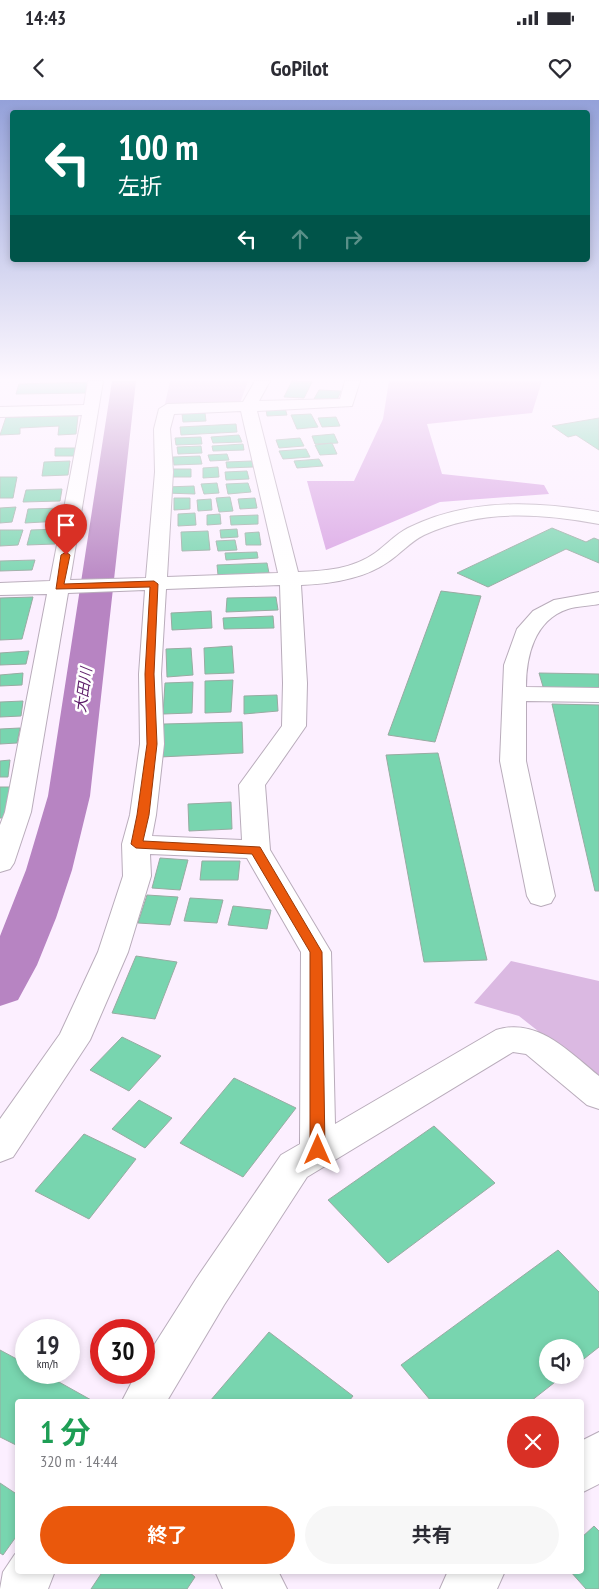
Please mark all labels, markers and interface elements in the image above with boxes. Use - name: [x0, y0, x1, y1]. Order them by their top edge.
- text: 14:43: [25, 6, 66, 30]
- icon: back: [25, 54, 53, 82]
- text: GoPilot: [271, 54, 328, 82]
- icon: heart: [546, 54, 574, 82]
- text: 100 m: [118, 124, 199, 170]
- icon: left: [35, 130, 100, 195]
- text: 左折: [118, 172, 162, 200]
- icon: left: [233, 225, 261, 253]
- icon: ahead: [286, 225, 314, 253]
- icon: right: [339, 225, 367, 253]
- pin: [45, 504, 87, 555]
- icon: arrive: [52, 511, 80, 539]
- water label: 大田川: [70, 664, 96, 714]
- position arrow: [291, 1123, 343, 1175]
- speed limit sign: 30: [90, 1319, 155, 1384]
- text: 19: [36, 1329, 59, 1361]
- map controls: [539, 1339, 584, 1384]
- button: sound: [539, 1339, 584, 1384]
- text: km/h: [37, 1356, 58, 1371]
- text: 1 分: [40, 1412, 91, 1451]
- button: close: [507, 1416, 559, 1468]
- text: 320 m · 14:44: [40, 1451, 118, 1471]
- button: 終了: [40, 1506, 295, 1564]
- button: 共有: [305, 1506, 559, 1564]

